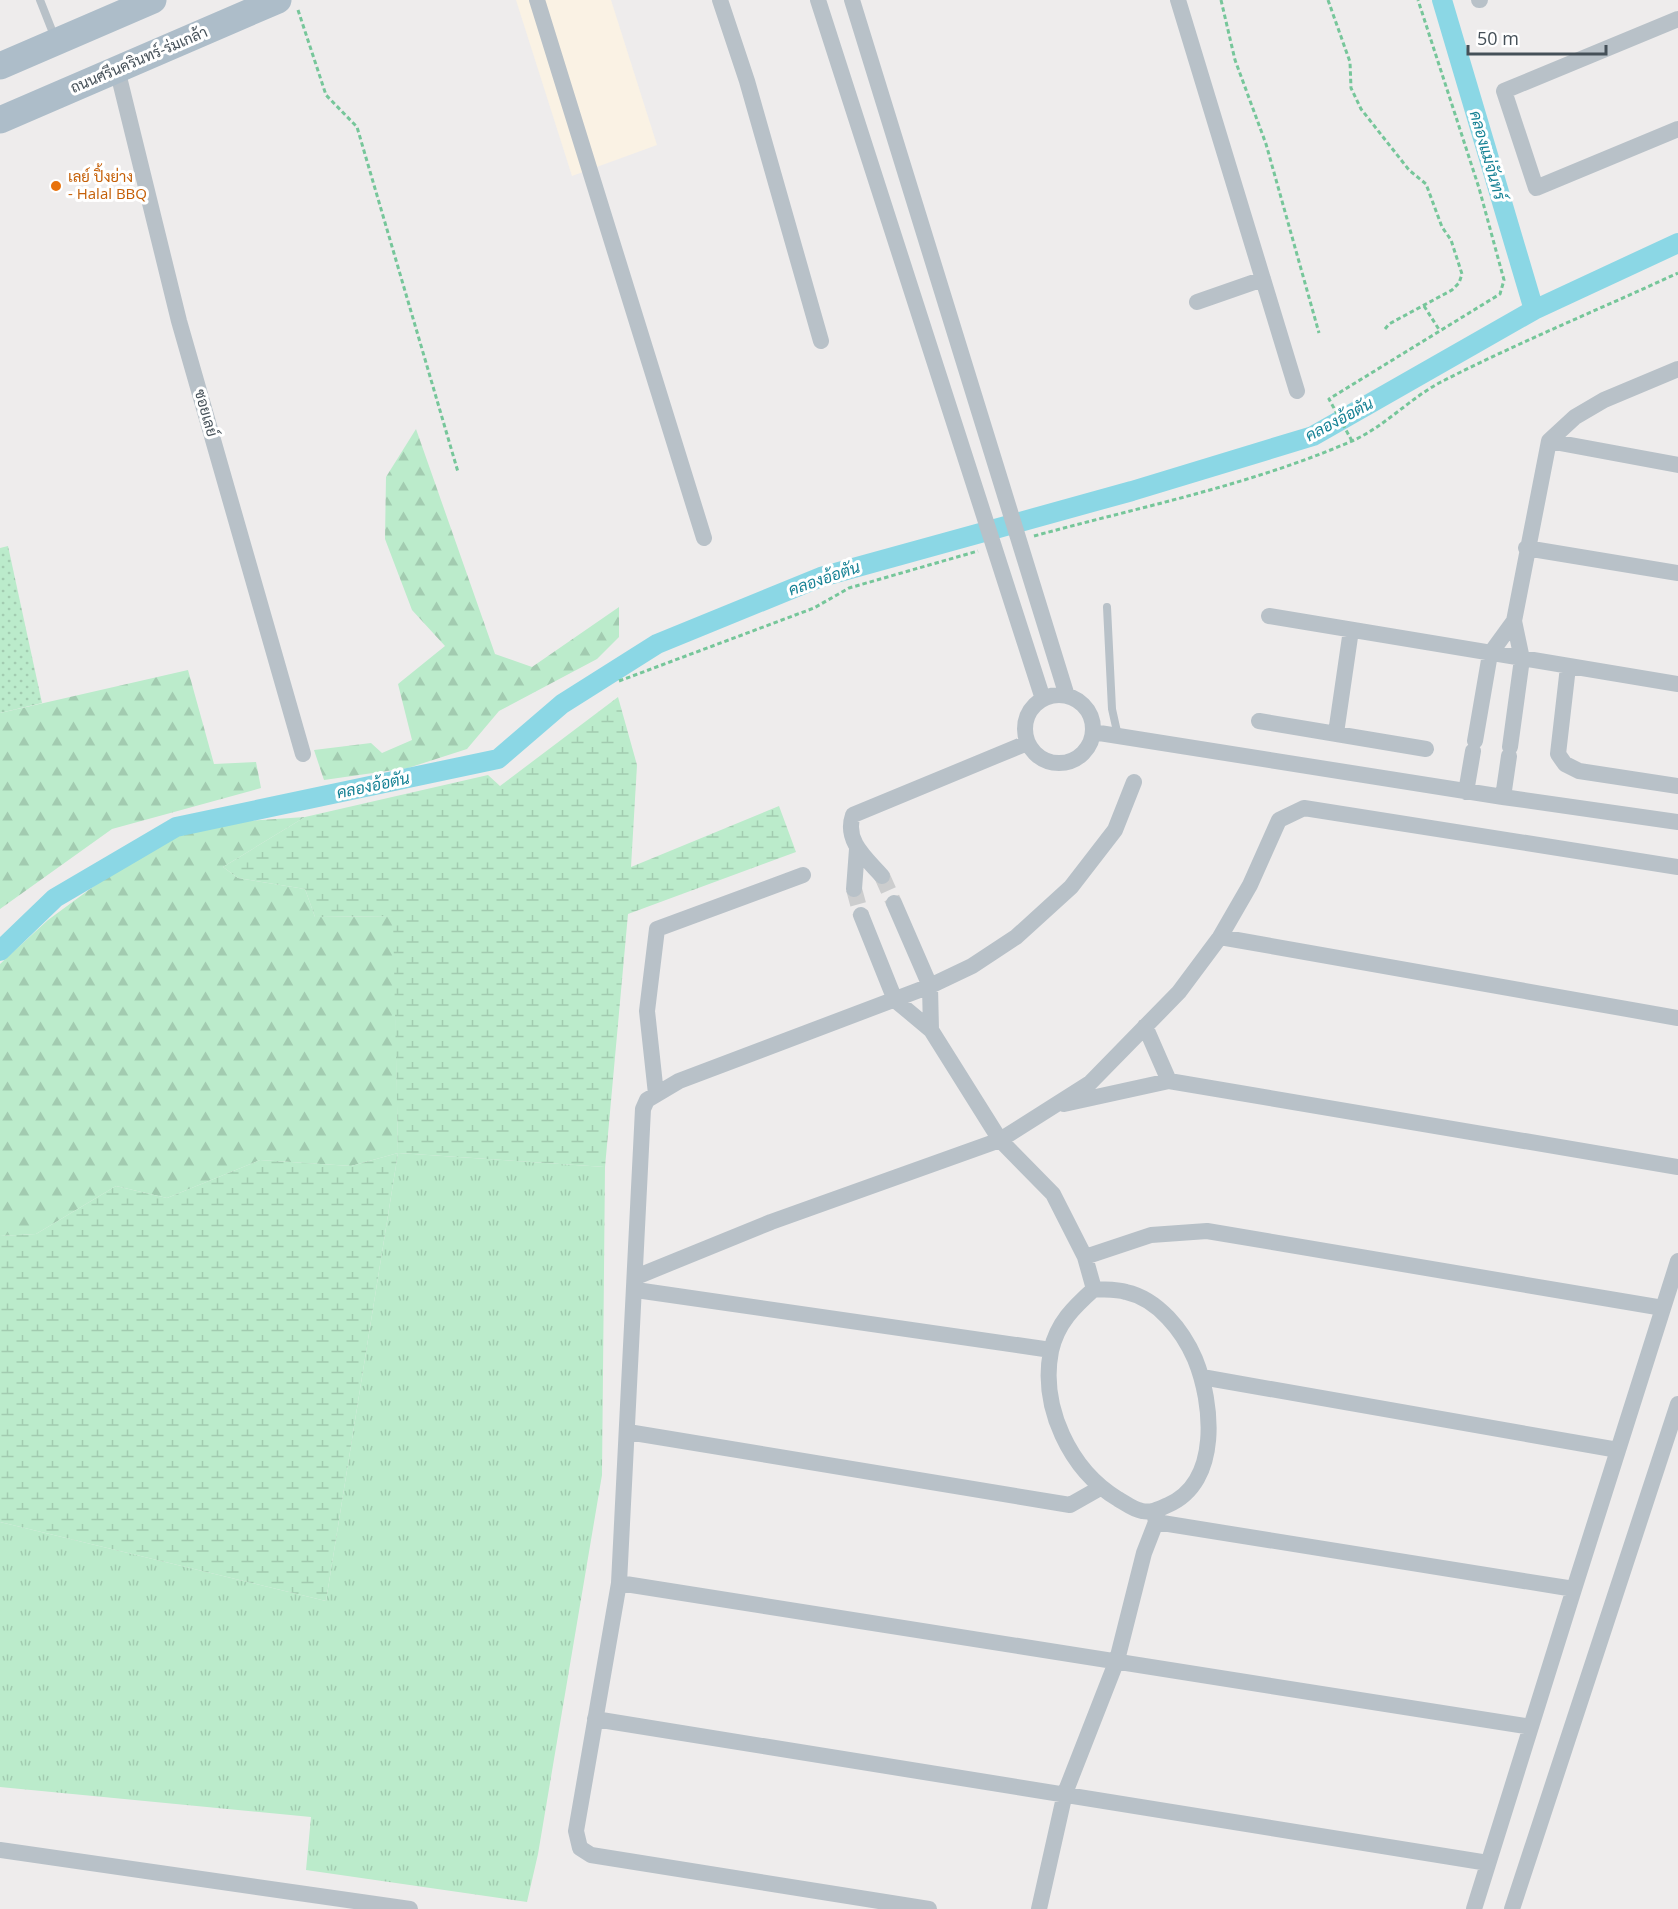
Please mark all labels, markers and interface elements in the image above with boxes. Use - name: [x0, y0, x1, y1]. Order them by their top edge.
- scale bar: [1468, 18, 1606, 56]
- street label: ถนนศรีนครินทร์-ร่มเกล้า: [67, 21, 210, 97]
- text: 50 m: [1477, 26, 1519, 50]
- water label: คลองแม่จันทร์: [1465, 107, 1513, 204]
- place label: เลย์ ปิ้งย่าง - Halal BBQ: [68, 163, 147, 203]
- marker: เลย์ ปิ้งย่าง - Halal BBQ: [49, 179, 63, 193]
- street label: ซอยเลย์: [191, 387, 223, 439]
- water label: คลองอ้อตัน: [1301, 392, 1377, 446]
- water label: คลองอ้อตัน: [785, 556, 863, 600]
- water label: คลองอ้อตัน: [334, 767, 412, 803]

